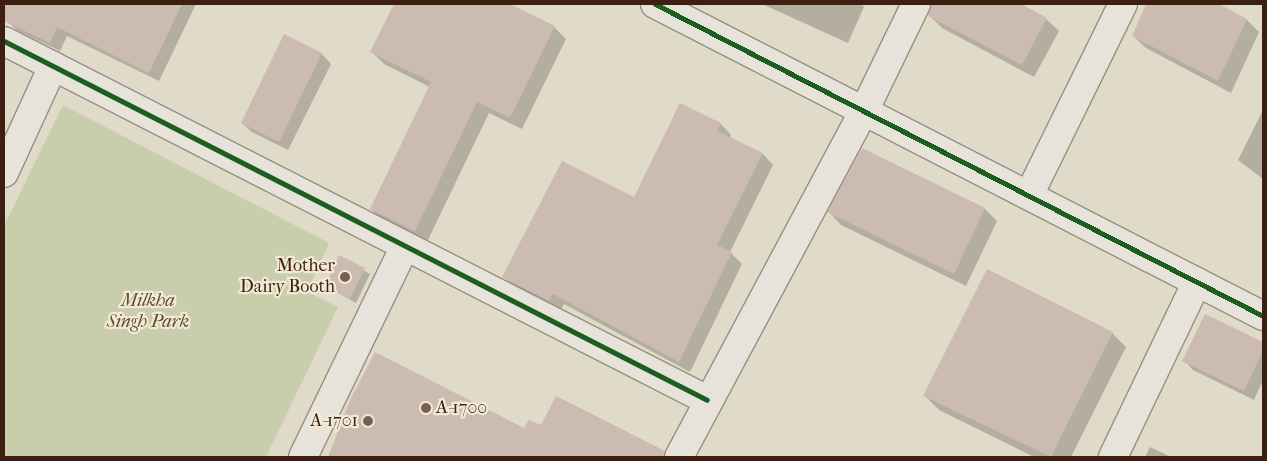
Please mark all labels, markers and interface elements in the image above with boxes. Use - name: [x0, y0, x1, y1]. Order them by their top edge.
- place label: Mother Dairy Booth: [240, 256, 335, 298]
- marker: Mother Dairy Booth: [339, 271, 351, 283]
- park label: Milkha Singh Park: [107, 291, 189, 334]
- place label: A-1700: [436, 397, 487, 419]
- marker: A-1700: [420, 402, 432, 414]
- place label: A-1701: [310, 410, 358, 432]
- marker: A-1701: [362, 415, 374, 427]

